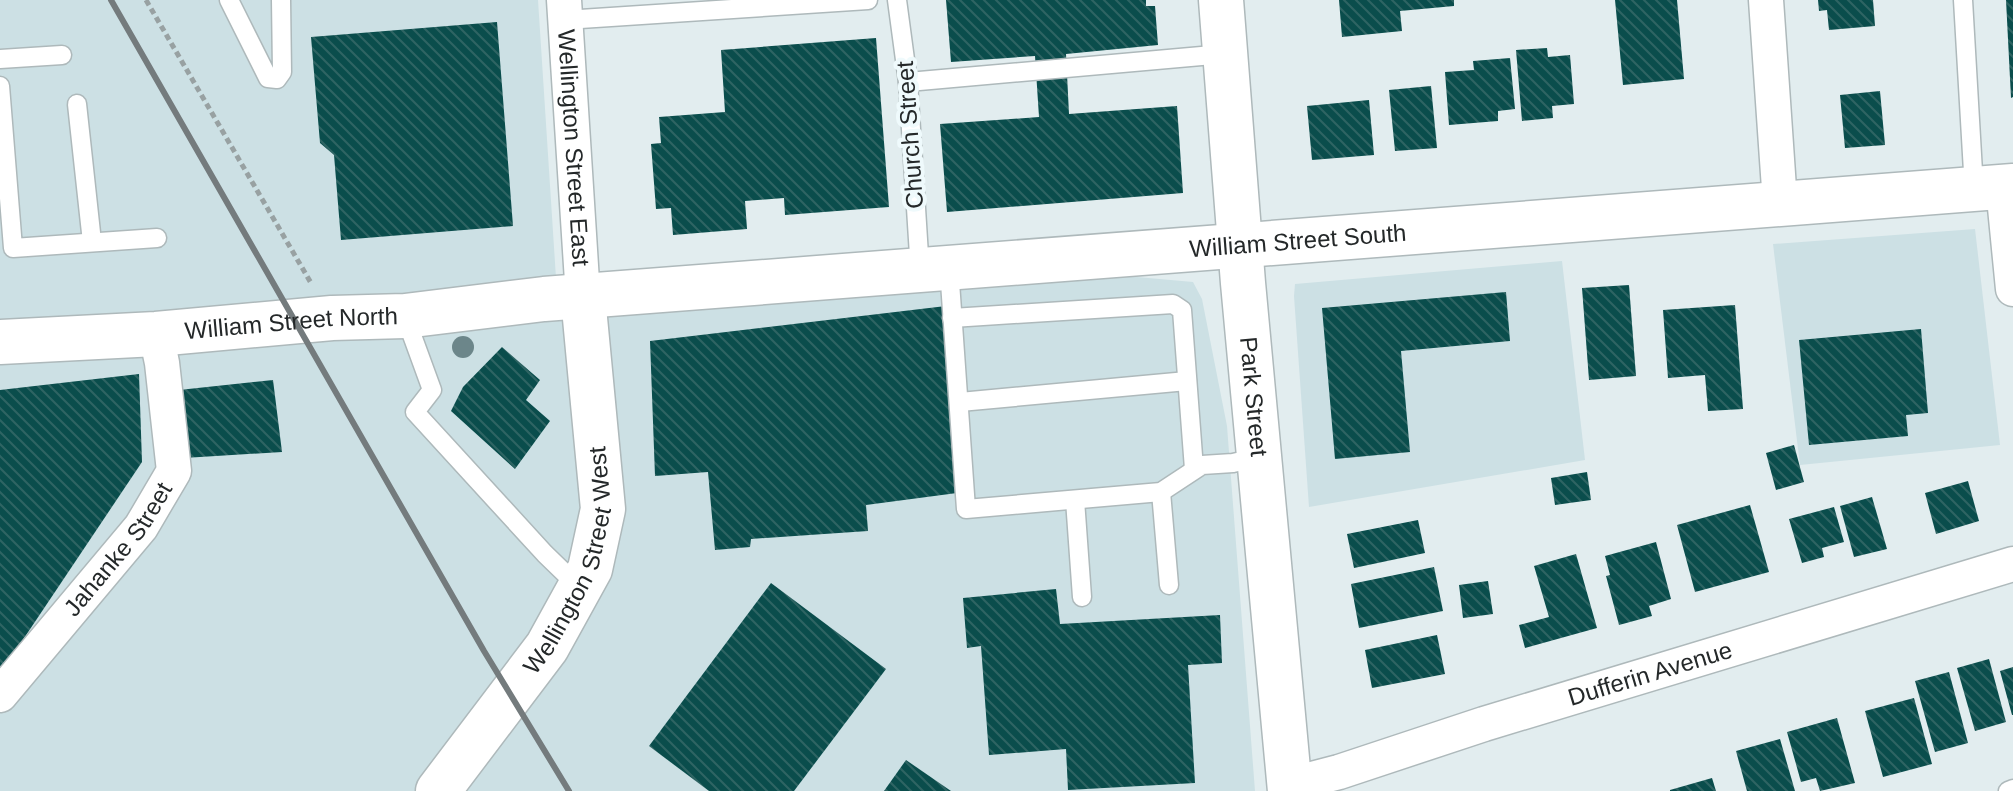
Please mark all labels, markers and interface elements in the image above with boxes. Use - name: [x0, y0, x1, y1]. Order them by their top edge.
- street label: Wellington Street East: [553, 28, 595, 267]
- street label: Church Street: [891, 60, 928, 210]
- street label: William Street South: [1188, 219, 1407, 262]
- street label: William Street North: [184, 302, 398, 344]
- street label: Park Street: [1235, 336, 1273, 458]
- street label: Wellington Street West: [518, 445, 616, 679]
- street label: Jahanke Street: [58, 477, 177, 621]
- street label: Dufferin Avenue: [1565, 636, 1735, 711]

